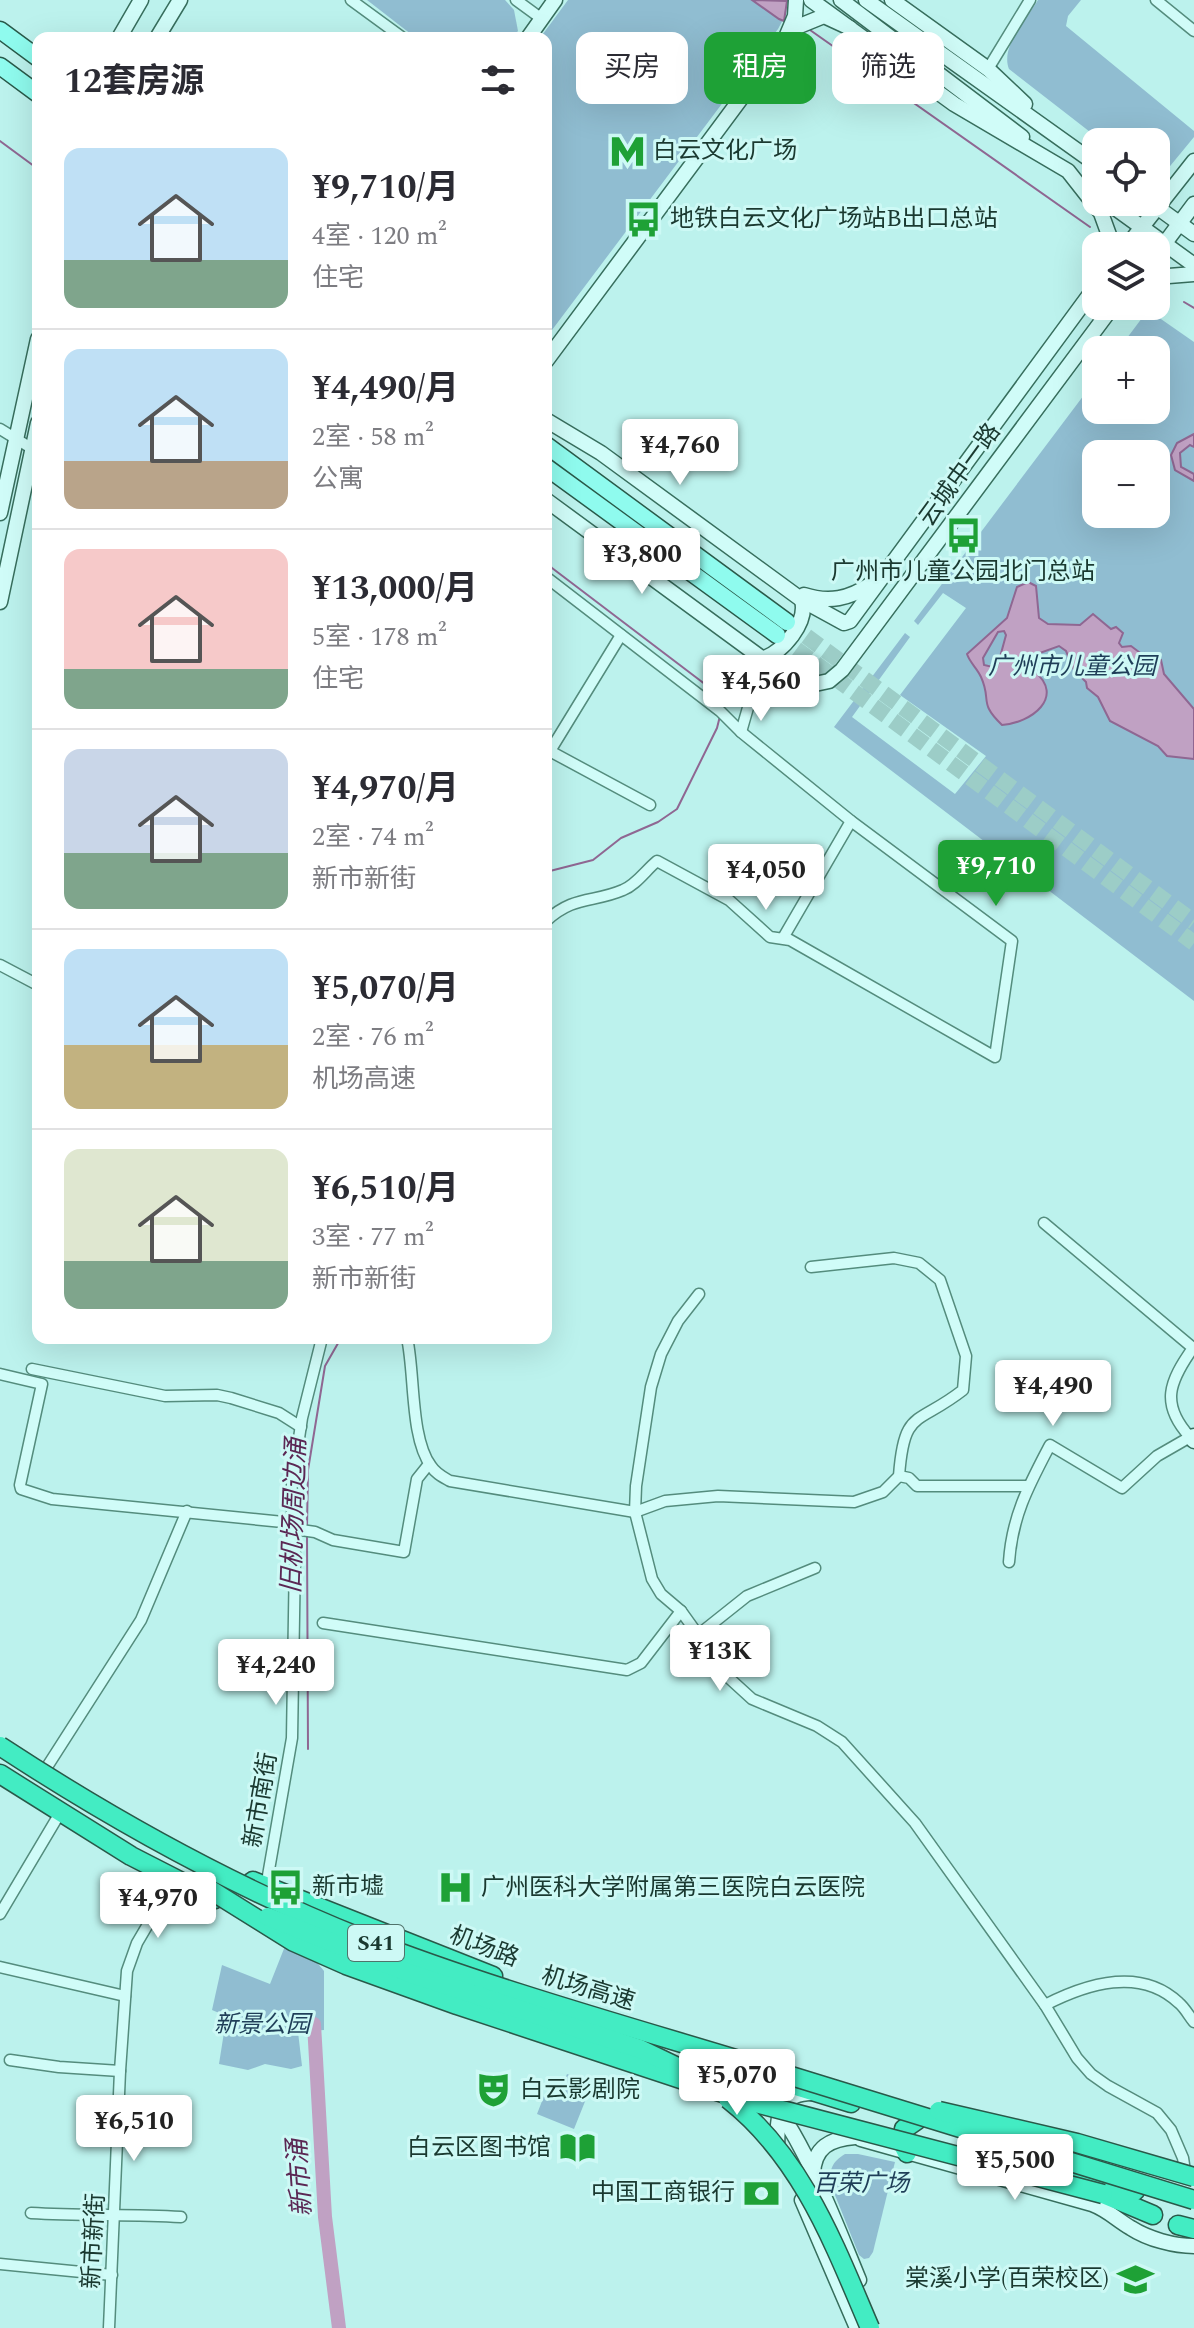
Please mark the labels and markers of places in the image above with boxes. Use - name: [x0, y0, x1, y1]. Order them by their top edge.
- metro station icon: 白云文化广场: [608, 132, 646, 170]
- place label: 白云文化广场: [653, 133, 797, 169]
- bus stop icon: 地铁白云文化广场站B出口总站: [625, 200, 663, 238]
- place label: 地铁白云文化广场站B出口总站: [670, 201, 998, 237]
- pin: ¥4,760: [615, 419, 745, 487]
- bus stop icon: 广州市儿童公园北门总站: [944, 516, 982, 554]
- pin: ¥3,800: [577, 528, 707, 596]
- place label: 广州市儿童公园北门总站: [831, 554, 1095, 590]
- pin: ¥4,560: [696, 655, 826, 723]
- pin: ¥9,710: [931, 840, 1061, 908]
- pin: ¥4,050: [701, 844, 831, 912]
- pin: ¥4,490: [988, 1360, 1118, 1428]
- pin: ¥13K: [673, 1625, 767, 1693]
- pin: ¥4,240: [211, 1639, 341, 1707]
- bus stop icon: 新市墟: [267, 1868, 305, 1906]
- place label: 新市墟: [312, 1869, 384, 1905]
- hospital icon: 广州医科大学附属第三医院白云医院: [436, 1869, 474, 1907]
- place label: 广州医科大学附属第三医院白云医院: [481, 1870, 865, 1906]
- pin: ¥4,970: [93, 1872, 223, 1940]
- pin: ¥5,070: [672, 2049, 802, 2117]
- theatre icon: 白云影剧院: [475, 2071, 513, 2109]
- place label: 白云影剧院: [520, 2072, 640, 2108]
- pin: ¥6,510: [69, 2095, 199, 2163]
- library icon: 白云区图书馆: [558, 2129, 596, 2167]
- place label: 白云区图书馆: [407, 2130, 551, 2166]
- pin: ¥5,500: [950, 2134, 1080, 2202]
- bank icon: 中国工商银行: [742, 2174, 780, 2212]
- place label: 中国工商银行: [591, 2175, 735, 2211]
- school or university icon: 棠溪小学(百荣校区): [1116, 2260, 1154, 2298]
- place label: 棠溪小学(百荣校区): [905, 2261, 1109, 2297]

